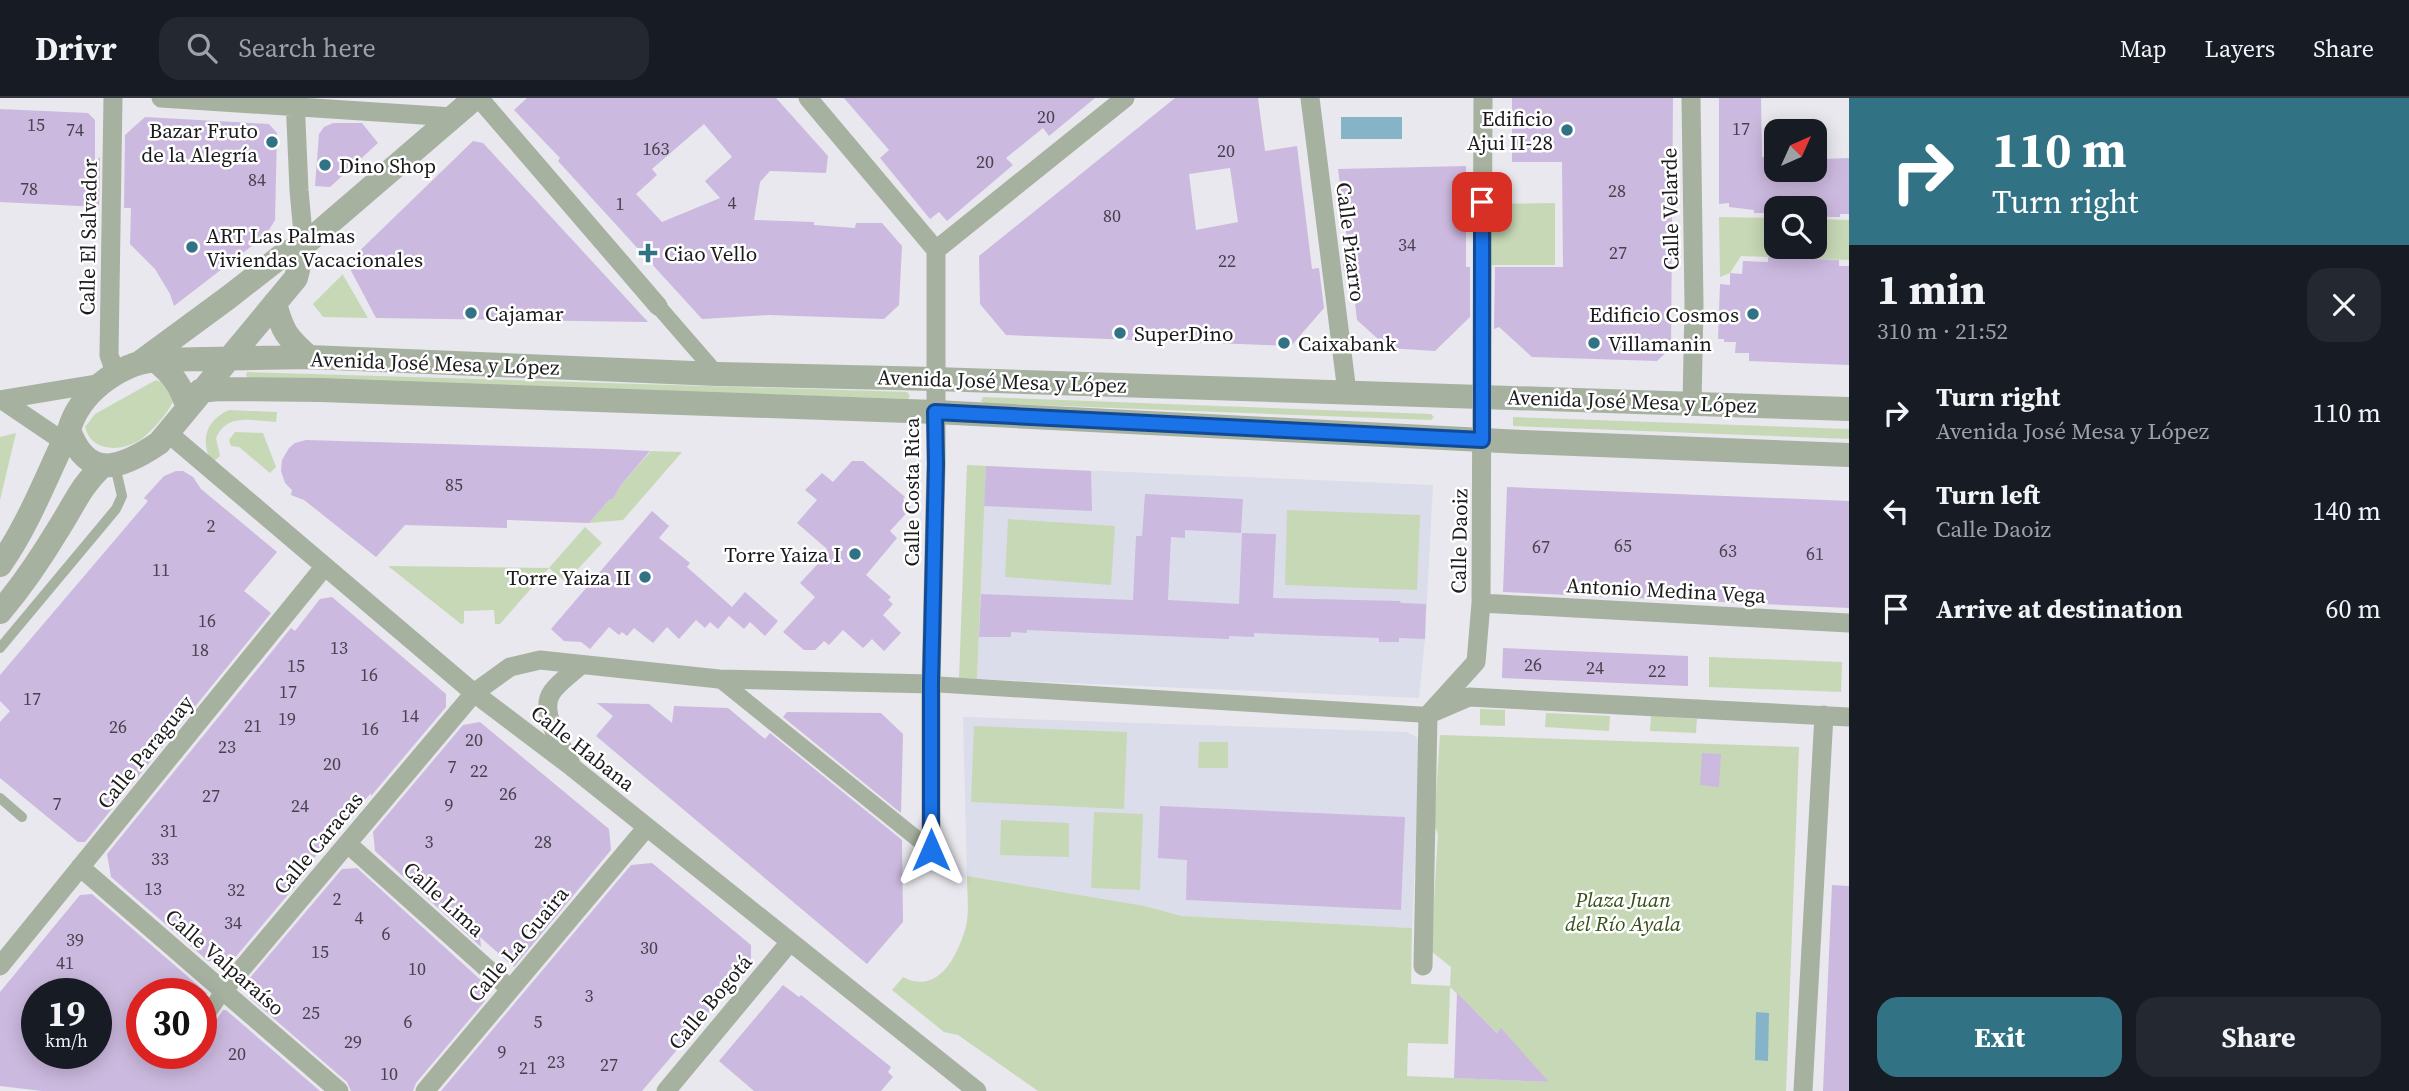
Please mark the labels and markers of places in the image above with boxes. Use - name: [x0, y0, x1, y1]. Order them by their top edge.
- place label: Edificio Ajui II-28: [1467, 104, 1553, 157]
- place label: Bazar Fruto de la Alegría: [141, 116, 258, 169]
- marker: Edificio Ajui II-28: [1559, 122, 1575, 138]
- marker: Bazar Fruto de la Alegría: [264, 134, 280, 150]
- place label: Dino Shop: [339, 151, 436, 180]
- marker: Dino Shop: [317, 157, 333, 173]
- pin: [1452, 172, 1512, 232]
- place label: ART Las Palmas Viviendas Vacacionales: [206, 221, 423, 274]
- marker: ART Las Palmas Viviendas Vacacionales: [184, 239, 200, 255]
- place label: Ciao Vello: [664, 239, 757, 268]
- marker: Ciao Vello: [638, 243, 658, 263]
- place label: Cajamar: [485, 299, 564, 328]
- place label: Edificio Cosmos: [1589, 300, 1739, 329]
- marker: Cajamar: [463, 305, 479, 321]
- marker: Edificio Cosmos: [1745, 306, 1761, 322]
- place label: SuperDino: [1134, 319, 1233, 348]
- marker: SuperDino: [1112, 325, 1128, 341]
- place label: Caixabank: [1298, 329, 1397, 358]
- place label: Villamanin: [1608, 329, 1712, 358]
- marker: Caixabank: [1276, 335, 1292, 351]
- marker: Villamanin: [1586, 335, 1602, 351]
- place label: Torre Yaiza I: [724, 540, 841, 569]
- marker: Torre Yaiza I: [847, 546, 863, 562]
- place label: Torre Yaiza II: [506, 563, 631, 592]
- marker: Torre Yaiza II: [637, 569, 653, 585]

